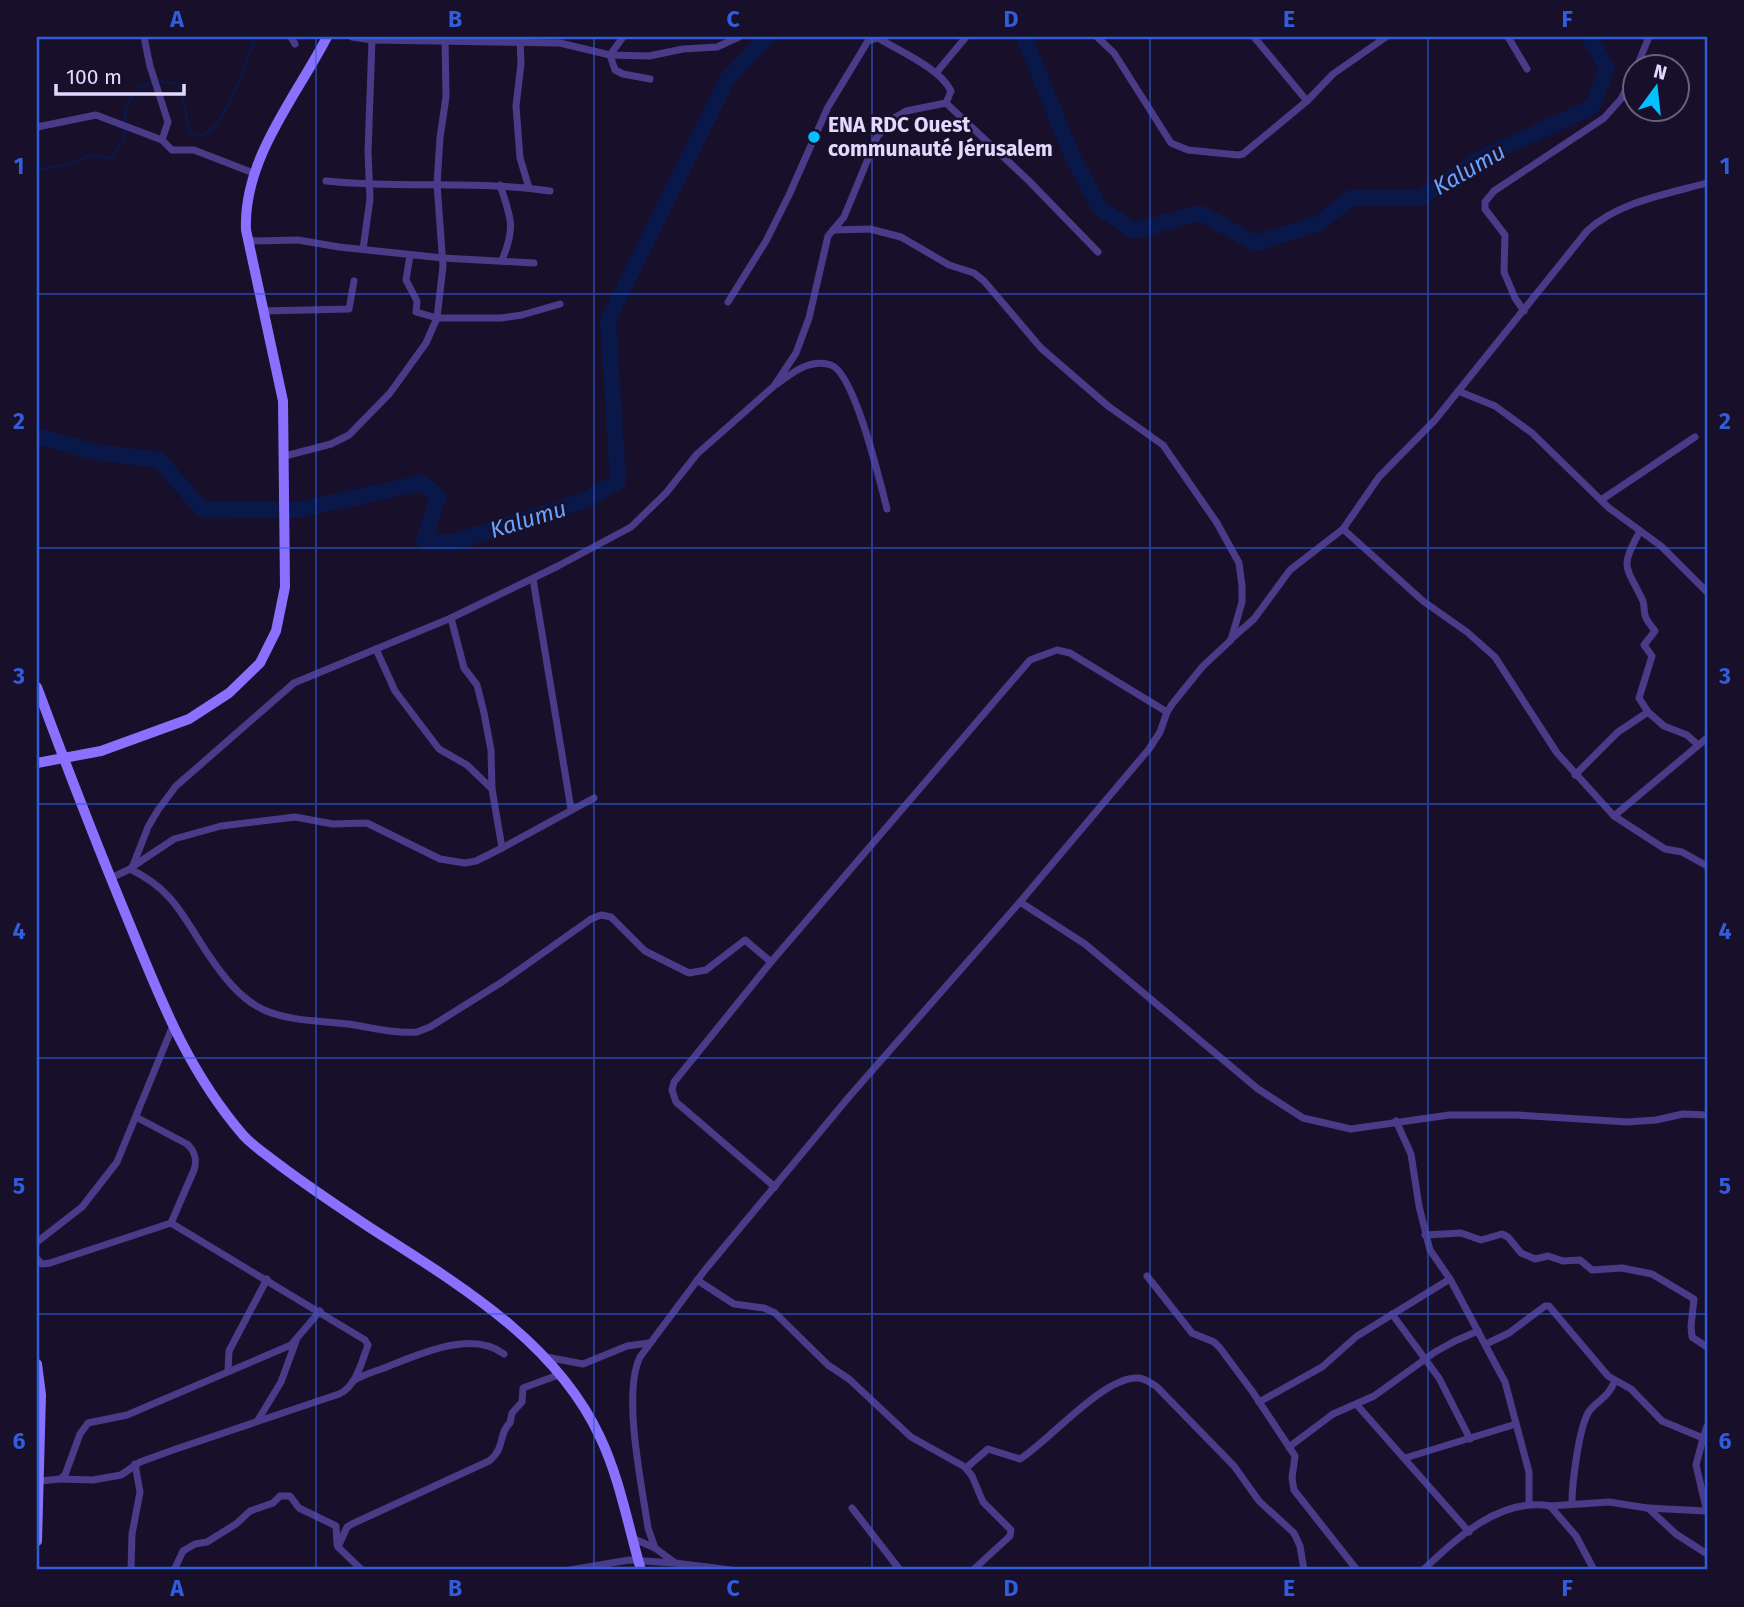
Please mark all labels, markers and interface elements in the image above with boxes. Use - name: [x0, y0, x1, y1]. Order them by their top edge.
- text: A: [169, 5, 184, 33]
- text: B: [448, 5, 462, 33]
- text: C: [726, 5, 740, 33]
- text: D: [1004, 5, 1019, 33]
- text: E: [1283, 5, 1295, 33]
- text: F: [1561, 5, 1573, 33]
- scale bar: [56, 52, 184, 96]
- north arrow: [1622, 52, 1692, 122]
- text: N: [1651, 59, 1669, 85]
- text: 100 m: [66, 64, 122, 90]
- place label: ENA RDC Ouest communauté Jérusalem: [828, 112, 1053, 162]
- marker: ENA RDC Ouest communauté Jérusalem: [806, 129, 822, 145]
- water label: Kalumu: [1428, 137, 1510, 201]
- text: 1: [14, 152, 24, 180]
- text: 1: [1720, 152, 1730, 180]
- text: 2: [13, 407, 25, 435]
- text: 2: [1719, 407, 1731, 435]
- water label: Kalumu: [486, 494, 570, 544]
- text: 3: [12, 662, 25, 690]
- text: 3: [1718, 662, 1731, 690]
- text: 4: [13, 917, 26, 945]
- text: 4: [1719, 917, 1732, 945]
- text: 5: [13, 1172, 25, 1200]
- text: 5: [1719, 1172, 1731, 1200]
- text: 6: [13, 1427, 26, 1455]
- text: 6: [1719, 1427, 1732, 1455]
- text: A: [169, 1574, 184, 1602]
- text: B: [448, 1574, 462, 1602]
- text: C: [726, 1574, 740, 1602]
- text: D: [1004, 1574, 1019, 1602]
- text: E: [1283, 1574, 1295, 1602]
- text: F: [1561, 1574, 1573, 1602]

